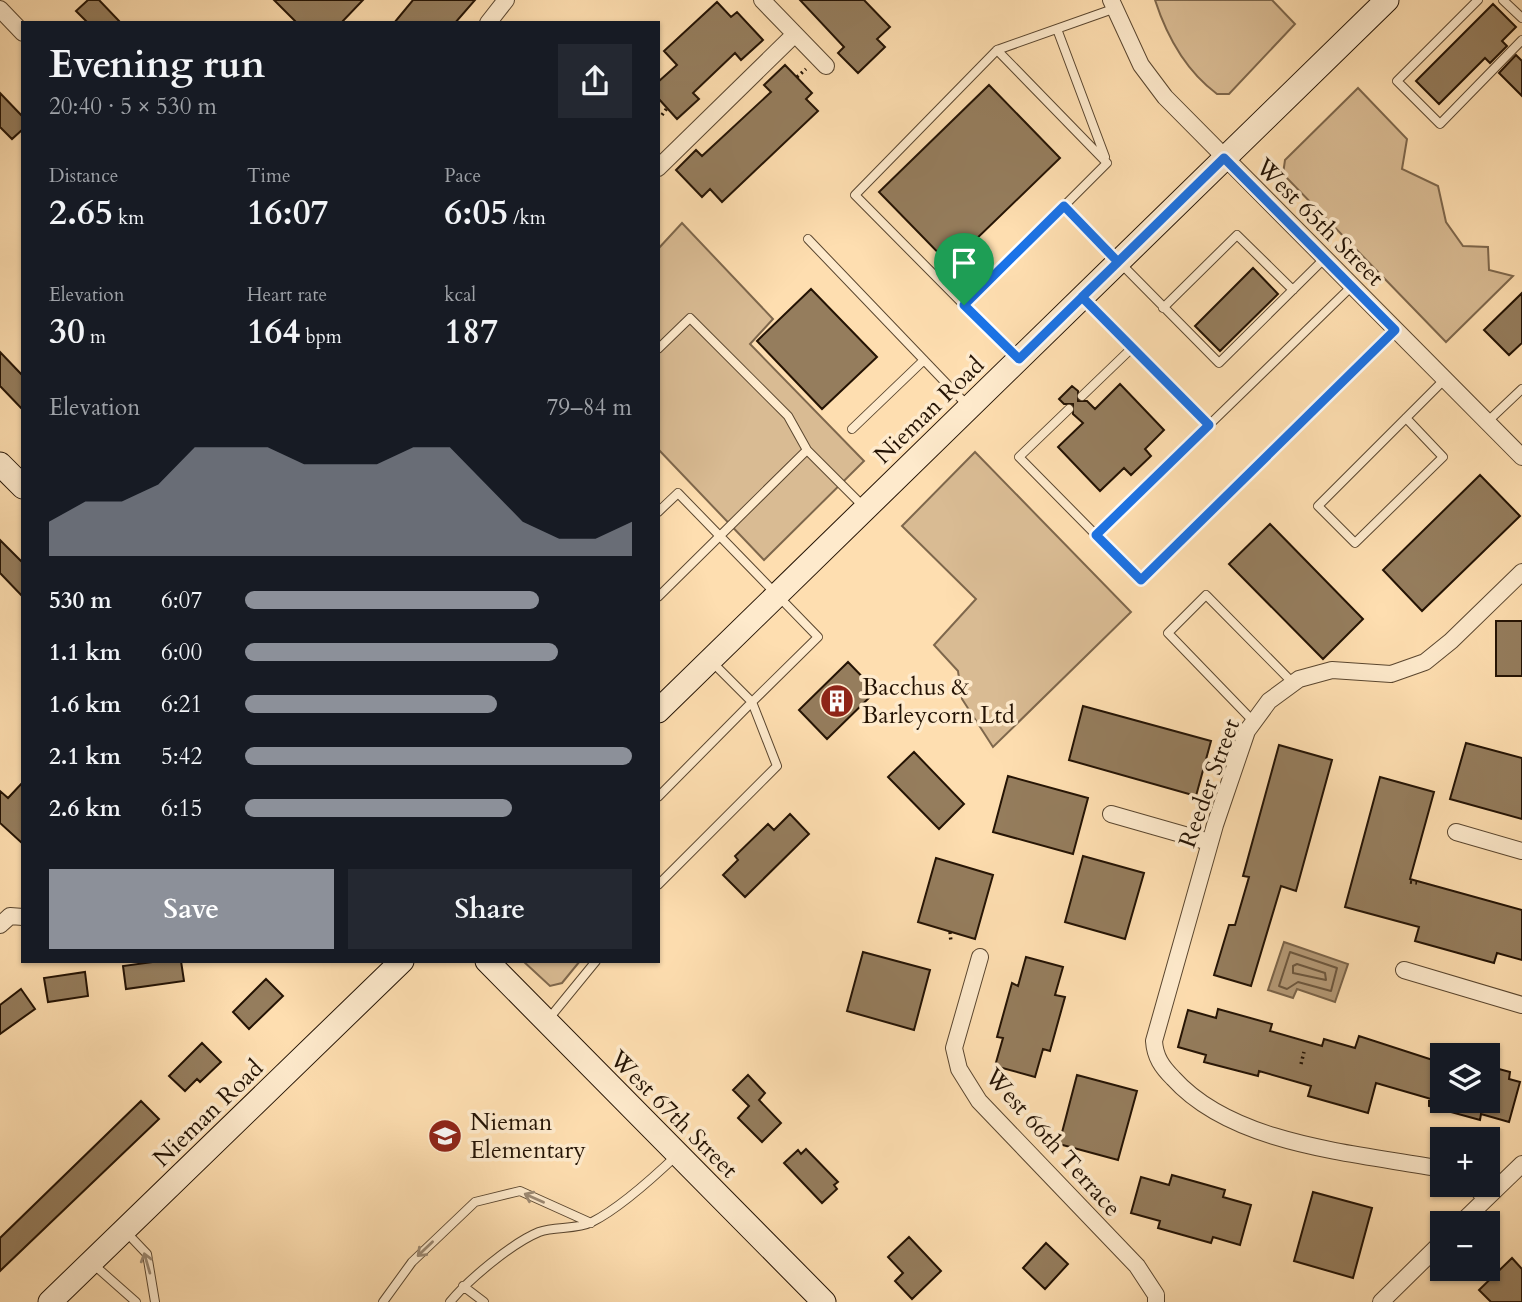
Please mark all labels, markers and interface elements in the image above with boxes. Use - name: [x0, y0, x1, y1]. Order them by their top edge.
- text: Evening run: [49, 39, 265, 91]
- button: share: [558, 44, 632, 118]
- text: 20:40 · 5 × 530 m: [49, 91, 217, 122]
- street label: West 65th Street: [1248, 150, 1391, 294]
- text: Distance: [49, 163, 118, 189]
- text: Time: [247, 163, 291, 189]
- text: Pace: [444, 163, 481, 189]
- text: 2.65: [49, 189, 113, 237]
- text: 16:07: [247, 189, 329, 237]
- text: 6:05: [444, 189, 508, 237]
- text: km: [113, 205, 144, 231]
- text: /km: [508, 205, 546, 231]
- pin: [934, 233, 994, 305]
- icon: arrive: [945, 244, 983, 282]
- text: Elevation: [49, 282, 124, 308]
- text: Heart rate: [247, 282, 327, 308]
- text: kcal: [444, 282, 476, 308]
- text: 30: [49, 308, 85, 356]
- text: 164: [247, 308, 300, 356]
- text: 187: [444, 308, 498, 356]
- text: m: [85, 324, 106, 350]
- text: bpm: [300, 324, 342, 350]
- street label: Nieman Road: [867, 349, 992, 471]
- text: Elevation: [49, 392, 140, 423]
- text: 79–84 m: [547, 392, 632, 423]
- text: 530 m: [49, 585, 112, 616]
- text: 6:07: [161, 585, 202, 616]
- text: 1.1 km: [49, 637, 121, 668]
- text: 6:00: [161, 637, 202, 668]
- place label: Bacchus & Barleycorn Ltd: [862, 671, 1015, 732]
- building icon: Bacchus & Barleycorn Ltd: [818, 682, 856, 720]
- text: 1.6 km: [49, 689, 121, 720]
- text: 6:21: [161, 689, 202, 720]
- street label: Reeder Street: [1171, 714, 1248, 852]
- text: 2.1 km: [49, 741, 121, 772]
- text: 5:42: [161, 741, 202, 772]
- text: 2.6 km: [49, 793, 121, 824]
- text: 6:15: [161, 793, 202, 824]
- button: Save: [49, 869, 334, 949]
- button: Share: [348, 869, 632, 949]
- street label: West 67th Street: [602, 1042, 745, 1186]
- map controls: [1430, 1043, 1500, 1281]
- button: layers: [1430, 1043, 1500, 1113]
- street label: Nieman Road: [146, 1052, 271, 1174]
- street label: West 66th Terrace: [976, 1060, 1128, 1224]
- place label: Nieman Elementary: [470, 1106, 586, 1167]
- school or university icon: Nieman Elementary: [426, 1117, 464, 1155]
- button: +: [1430, 1127, 1500, 1197]
- one-way arrow: [524, 1191, 546, 1204]
- button: −: [1430, 1211, 1500, 1281]
- one-way arrow: [417, 1240, 434, 1257]
- one-way arrow: [140, 1252, 153, 1274]

